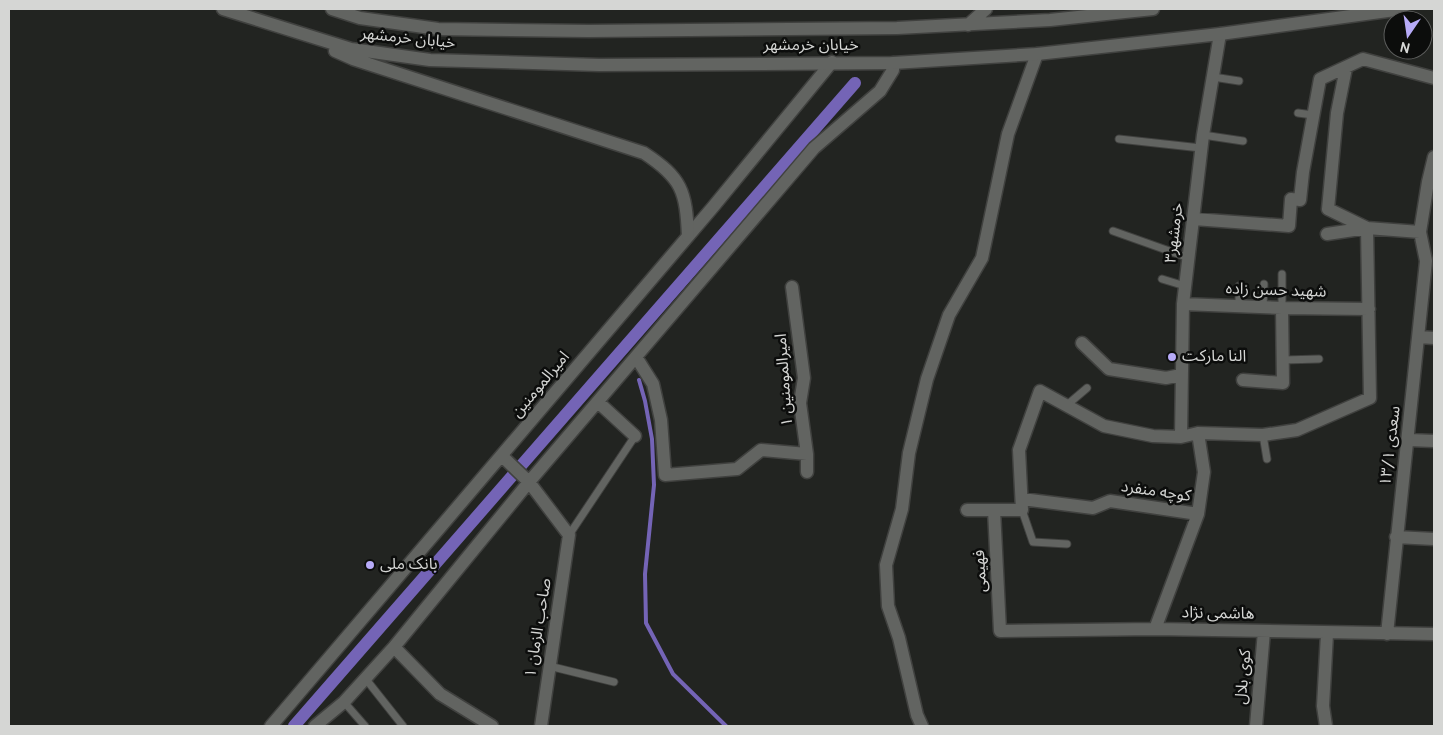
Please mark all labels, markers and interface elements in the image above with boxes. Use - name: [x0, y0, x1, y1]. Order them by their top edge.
- north arrow: [1383, 10, 1433, 60]
- street label: خیابان خرمشهر: [359, 24, 456, 54]
- street label: خیابان خرمشهر: [762, 36, 859, 56]
- text: N: [1399, 37, 1412, 56]
- street label: خرمشهر۳: [1161, 202, 1189, 264]
- street label: شهید حسن زاده: [1225, 279, 1327, 303]
- street label: امیرالمومنین ۱: [772, 333, 798, 427]
- place label: النا مارکت: [1182, 347, 1246, 367]
- street label: امیرالمومنین: [507, 348, 575, 422]
- marker: النا مارکت: [1166, 351, 1178, 363]
- street label: سعدی ۱۳/۱: [1376, 405, 1406, 487]
- street label: کوچه منفرد: [1120, 477, 1193, 507]
- street label: فهیمی: [970, 549, 992, 593]
- place label: بانک ملی: [380, 555, 438, 575]
- marker: بانک ملی: [364, 559, 376, 571]
- street label: صاحب الزمان ۱: [521, 577, 557, 679]
- street label: هاشمی نژاد: [1181, 603, 1255, 625]
- street label: کوی بلال: [1232, 648, 1256, 705]

